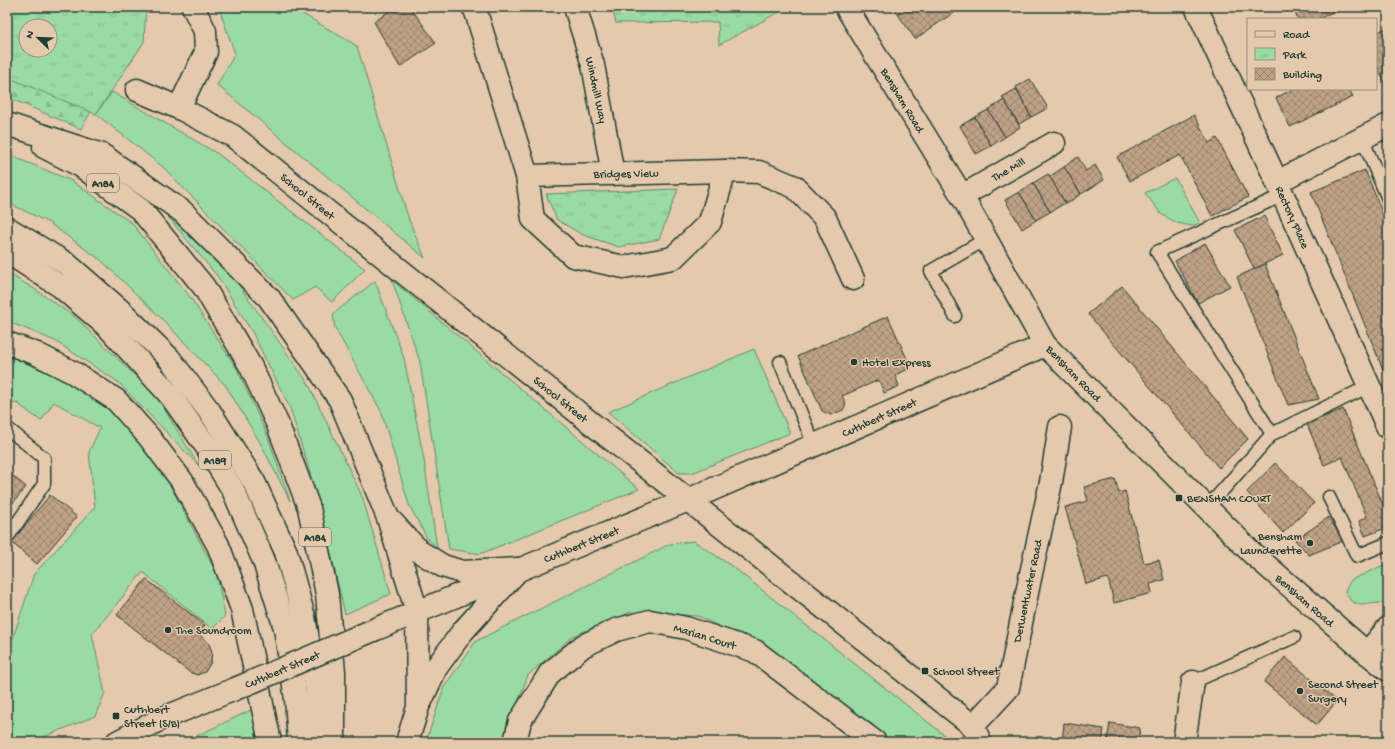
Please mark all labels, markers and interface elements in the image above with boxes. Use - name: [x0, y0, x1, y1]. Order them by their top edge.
- north arrow: [18, 18, 58, 58]
- legend: [1247, 18, 1377, 90]
- text: N: [24, 29, 38, 41]
- text: Road: [1283, 29, 1310, 43]
- text: Park: [1282, 49, 1308, 63]
- street label: Windmill Way: [581, 56, 609, 125]
- street label: Bensham Road: [876, 65, 927, 137]
- text: Building: [1282, 69, 1322, 83]
- street label: The Mill: [989, 155, 1029, 186]
- street label: Bridges View: [592, 167, 659, 183]
- street label: School Street: [277, 171, 338, 224]
- road number: A184: [87, 174, 119, 192]
- street label: Rectory Place: [1271, 184, 1311, 252]
- street label: Bensham Road: [1041, 343, 1104, 406]
- marker: Hotel Express: [849, 357, 859, 367]
- place label: Hotel Express: [862, 357, 931, 371]
- street label: School Street: [530, 374, 591, 427]
- street label: Cuthbert Street: [840, 396, 920, 441]
- road number: A189: [199, 451, 231, 469]
- marker: BENSHAM COURT: [1174, 493, 1184, 503]
- place label: BENSHAM COURT: [1186, 493, 1272, 507]
- street label: Cuthbert Street: [542, 524, 622, 567]
- road number: A184: [299, 528, 331, 546]
- place label: Bensham Launderette: [1240, 531, 1303, 559]
- street label: Derwentwater Road: [1011, 538, 1047, 645]
- marker: Bensham Launderette: [1305, 538, 1315, 548]
- street label: Bensham Road: [1271, 572, 1337, 631]
- street label: Marian Court: [671, 622, 738, 654]
- marker: The Soundroom: [163, 625, 173, 635]
- place label: The Soundroom: [175, 625, 252, 639]
- street label: Cuthbert Street: [243, 648, 323, 693]
- marker: School Street: [920, 666, 930, 676]
- place label: School Street: [933, 666, 1000, 680]
- place label: Second Street Surgery: [1308, 679, 1379, 707]
- marker: Second Street Surgery: [1295, 686, 1305, 696]
- place label: Cuthbert Street (S/B): [124, 704, 180, 732]
- marker: Cuthbert Street (S/B): [111, 711, 121, 721]

